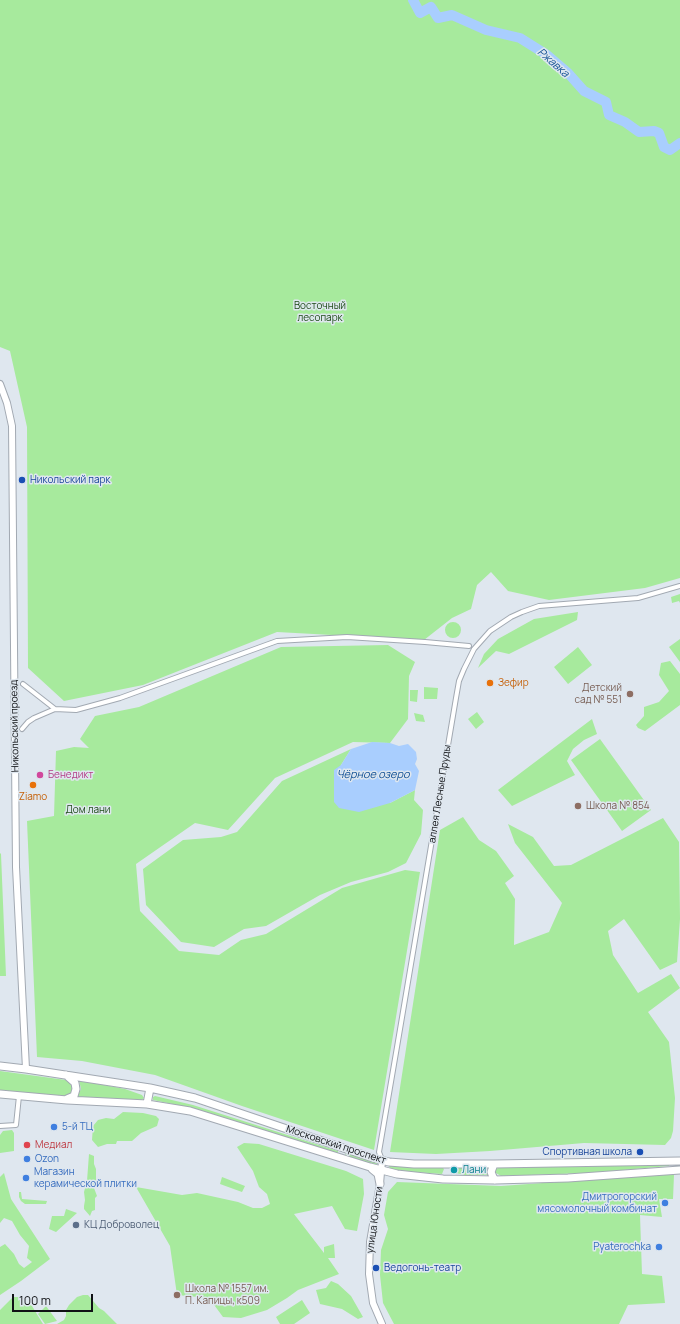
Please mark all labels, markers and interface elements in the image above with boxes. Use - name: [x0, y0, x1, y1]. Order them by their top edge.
- water label: Ржавка: [534, 46, 572, 80]
- park label: Восточный лесопарк: [294, 300, 346, 324]
- place label: Никольский парк: [30, 474, 110, 486]
- marker: Никольский парк: [17, 475, 27, 485]
- place label: Зефир: [498, 677, 529, 689]
- marker: Зефир: [485, 678, 495, 688]
- street label: Никольский проезд: [8, 680, 22, 772]
- place label: Детский сад № 551: [574, 682, 622, 706]
- marker: Детский сад № 551: [625, 689, 635, 699]
- street label: аллея Лесные Пруды: [426, 744, 454, 844]
- water label: Чёрное озеро: [336, 768, 410, 782]
- place label: Бенедикт: [48, 769, 93, 781]
- marker: Бенедикт: [35, 770, 45, 780]
- marker: Ziamo: [28, 780, 38, 790]
- place label: Ziamo: [19, 791, 47, 803]
- place label: Школа № 854: [586, 800, 650, 812]
- marker: Школа № 854: [573, 801, 583, 811]
- park label: Дом лани: [65, 804, 111, 816]
- place label: 5-й ТЦ: [62, 1121, 93, 1133]
- marker: 5-й ТЦ: [49, 1122, 59, 1132]
- street label: Московский проспект: [284, 1123, 388, 1167]
- place label: Медиал: [35, 1139, 72, 1151]
- marker: Медиал: [22, 1140, 32, 1150]
- place label: Спортивная школа: [543, 1146, 632, 1158]
- marker: Спортивная школа: [635, 1147, 645, 1157]
- place label: Ozon: [35, 1153, 59, 1165]
- marker: Ozon: [22, 1154, 32, 1164]
- place label: Лани: [462, 1164, 486, 1176]
- marker: Лани: [449, 1165, 459, 1175]
- place label: Магазин керамической плитки: [34, 1166, 137, 1190]
- marker: Магазин керамической плитки: [21, 1173, 31, 1183]
- street label: улица Юности: [364, 1186, 386, 1254]
- place label: Дмитрогорский мясомолочный комбинат: [537, 1191, 657, 1214]
- marker: Дмитрогорский мясомолочный комбинат: [660, 1198, 670, 1208]
- place label: КЦ Доброволец: [84, 1219, 159, 1231]
- marker: КЦ Доброволец: [71, 1220, 81, 1230]
- place label: Pyaterochka: [593, 1241, 651, 1253]
- marker: Pyaterochka: [654, 1242, 664, 1252]
- place label: Ведогонь-театр: [384, 1262, 461, 1274]
- marker: Ведогонь-театр: [371, 1263, 381, 1273]
- place label: Школа № 1557 им. П. Капицы, к509: [185, 1283, 269, 1306]
- scale bar: [14, 1286, 95, 1312]
- marker: Школа № 1557 им. П. Капицы, к509: [172, 1290, 182, 1300]
- text: 100 m: [19, 1292, 51, 1309]

